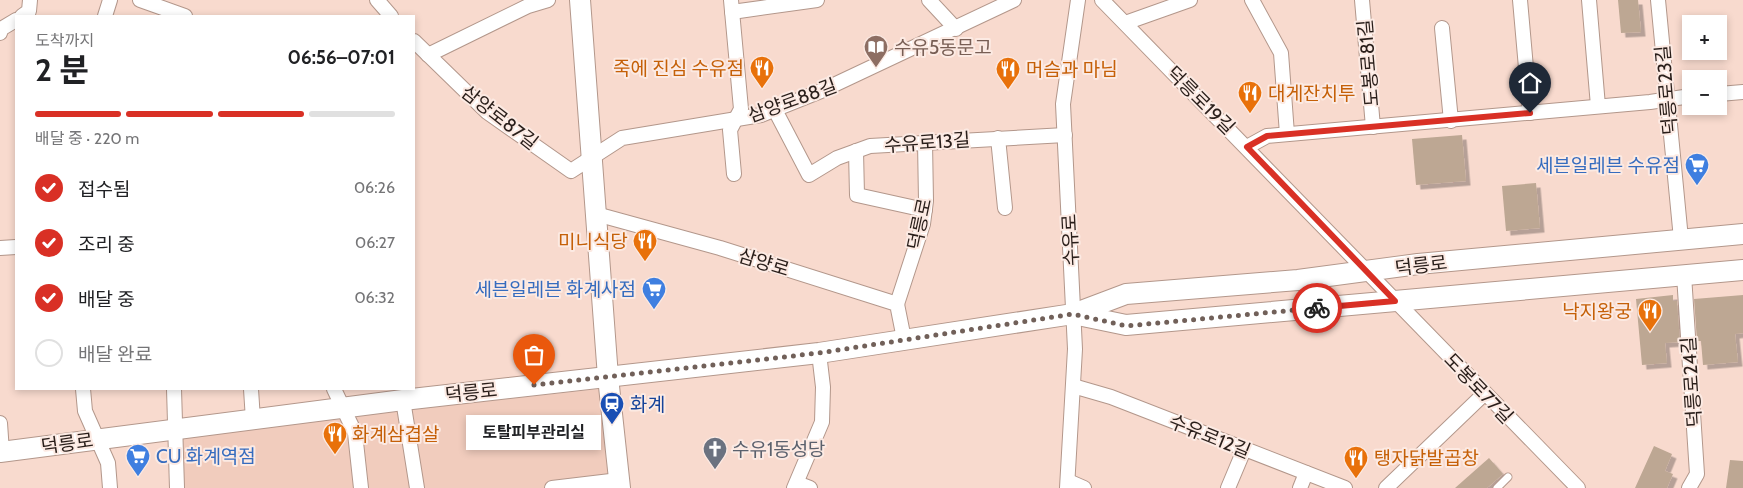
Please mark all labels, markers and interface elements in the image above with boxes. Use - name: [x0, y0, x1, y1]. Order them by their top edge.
- map controls: [1682, 15, 1727, 115]
- button: +: [1682, 15, 1727, 60]
- street label: 도봉로81길: [1353, 18, 1384, 108]
- text: 도착까지: [35, 31, 94, 50]
- library icon: 수유5동문고: [863, 34, 889, 68]
- place label: 수유5동문고: [894, 36, 992, 59]
- street label: 덕릉로23길: [1651, 44, 1682, 136]
- text: 06:56–07:01: [288, 46, 395, 69]
- text: 2 분: [35, 50, 89, 89]
- restaurant icon: 죽에 진심 수유점: [749, 55, 775, 89]
- restaurant icon: 머슴과 마님: [995, 56, 1021, 90]
- place label: 죽에 진심 수유점: [613, 57, 744, 80]
- place label: 머슴과 마님: [1026, 58, 1118, 81]
- street label: 덕릉로19길: [1162, 61, 1240, 139]
- pin: [1509, 62, 1551, 113]
- icon: home: [1516, 69, 1544, 97]
- button: −: [1682, 70, 1727, 115]
- street label: 삼양로88길: [745, 74, 840, 127]
- street label: 삼양로87길: [457, 80, 543, 154]
- restaurant icon: 대게잔치투: [1237, 80, 1263, 114]
- place label: 대게잔치투: [1268, 82, 1355, 105]
- street label: 수유로13길: [883, 128, 971, 157]
- text: 배달 중 · 220 m: [35, 129, 139, 148]
- supermarket icon: 세븐일레븐 수유점: [1684, 152, 1710, 186]
- place label: 세븐일레븐 수유점: [1536, 154, 1680, 177]
- icon: check: [35, 174, 63, 202]
- text: 접수됨: [78, 178, 130, 201]
- text: 06:26: [354, 178, 395, 197]
- street label: 덕릉로: [903, 196, 936, 252]
- street label: 수유로: [1058, 213, 1083, 267]
- restaurant icon: 미니식당: [632, 228, 658, 262]
- icon: check: [35, 229, 63, 257]
- place label: 미니식당: [558, 230, 628, 253]
- text: 조리 중: [78, 233, 135, 256]
- text: 06:27: [355, 233, 395, 252]
- street label: 삼양로: [735, 244, 792, 281]
- street label: 덕릉로: [1394, 251, 1448, 280]
- supermarket icon: 세븐일레븐 화계사점: [641, 276, 667, 310]
- place label: 세븐일레븐 화계사점: [474, 278, 636, 301]
- courier: [1292, 283, 1342, 333]
- icon: check: [35, 284, 63, 312]
- text: 배달 중: [78, 288, 135, 311]
- text: 06:32: [354, 288, 395, 307]
- icon: bike: [1303, 294, 1331, 322]
- restaurant icon: 낙지왕궁: [1637, 298, 1663, 332]
- place label: 낙지왕궁: [1562, 300, 1632, 323]
- pin: [513, 334, 555, 385]
- street label: 덕릉로24길: [1677, 336, 1706, 428]
- icon: bag: [520, 341, 548, 369]
- text: 배달 완료: [78, 343, 152, 366]
- street label: 도봉로77길: [1439, 348, 1518, 428]
- street label: 덕릉로: [444, 378, 498, 407]
- station icon: 화계: [599, 391, 625, 425]
- place label: 화계: [630, 393, 665, 416]
- street label: 수유로12길: [1166, 410, 1254, 463]
- callout: 토탈피부관리실: [466, 415, 602, 450]
- restaurant icon: 화계삼겹살: [322, 421, 348, 455]
- place label: 화계삼겹살: [352, 423, 439, 446]
- text: 토탈피부관리실: [482, 423, 585, 442]
- street label: 덕릉로: [39, 428, 95, 459]
- church icon: 수유1동성당: [702, 436, 728, 470]
- place label: 수유1동성당: [732, 438, 826, 461]
- supermarket icon: CU 화계역점: [125, 443, 151, 477]
- place label: CU 화계역점: [156, 445, 256, 468]
- restaurant icon: 탱자닭발곱창: [1343, 445, 1369, 479]
- place label: 탱자닭발곱창: [1374, 447, 1479, 470]

